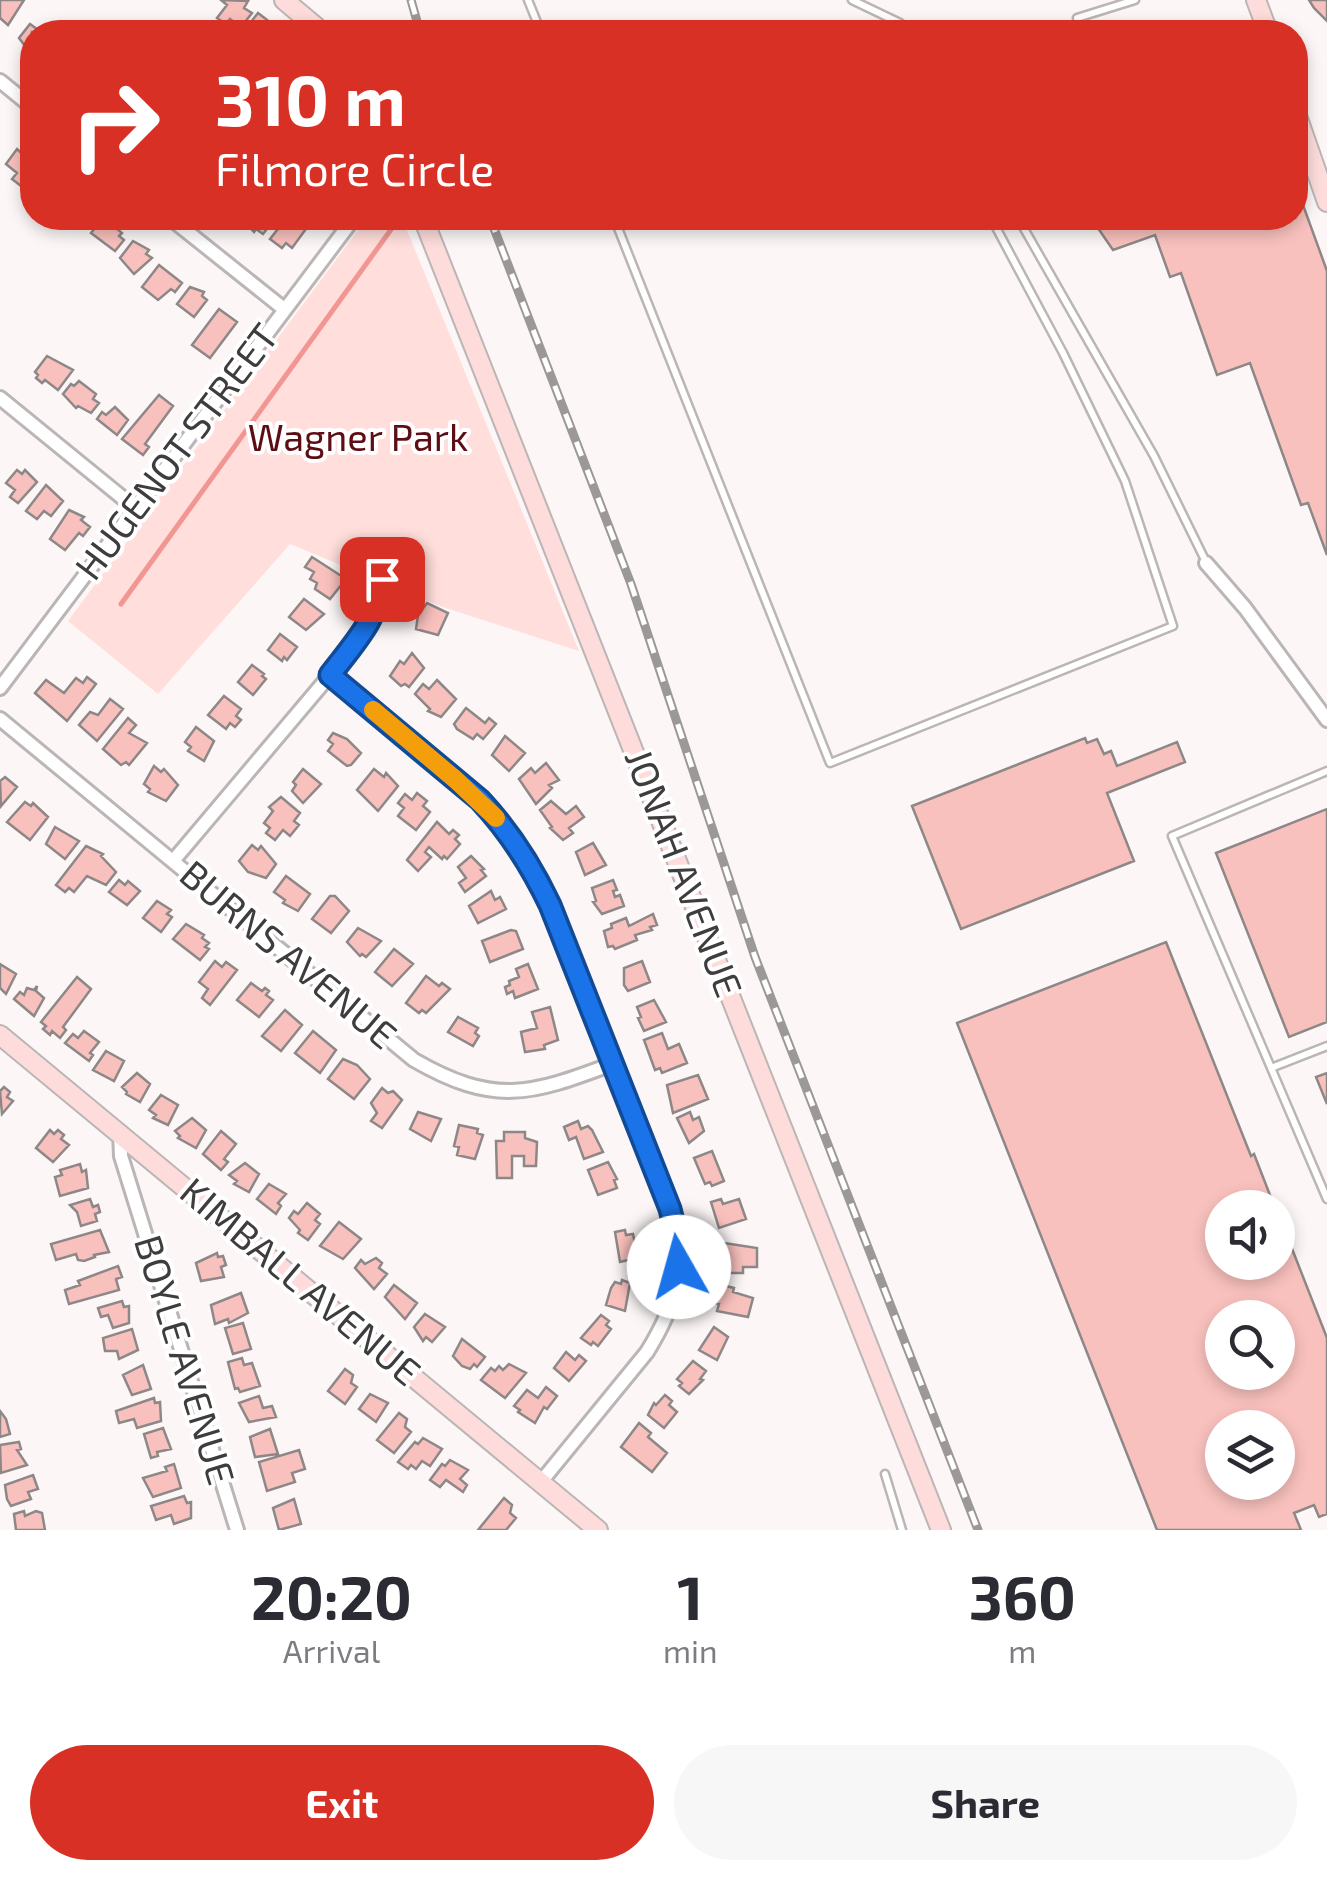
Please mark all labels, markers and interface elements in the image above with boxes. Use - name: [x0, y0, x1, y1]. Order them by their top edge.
- text: 310 m: [215, 56, 406, 140]
- icon: right: [50, 60, 180, 190]
- text: Filmore Circle: [215, 141, 494, 195]
- street label: HUGENOT STREET: [64, 314, 287, 588]
- park label: Wagner Park: [248, 413, 468, 459]
- pin: [340, 537, 425, 622]
- icon: arrive: [355, 552, 410, 607]
- street label: JONAH AVENUE: [616, 742, 753, 1003]
- street label: BURNS AVENUE: [172, 850, 407, 1057]
- street label: KIMBALL AVENUE: [172, 1167, 431, 1394]
- map controls: [1205, 1190, 1295, 1500]
- button: sound: [1205, 1190, 1295, 1280]
- position arrow: [627, 1215, 731, 1319]
- street label: BOYLE AVENUE: [126, 1229, 246, 1490]
- button: search: [1205, 1300, 1295, 1390]
- button: layers: [1205, 1410, 1295, 1500]
- text: 20:20: [251, 1560, 412, 1632]
- text: 1: [677, 1560, 703, 1632]
- text: 360: [969, 1560, 1076, 1632]
- text: Arrival: [283, 1631, 380, 1669]
- text: min: [663, 1631, 718, 1669]
- text: m: [1008, 1631, 1036, 1669]
- button: Exit: [30, 1745, 654, 1860]
- button: Share: [674, 1745, 1297, 1860]

